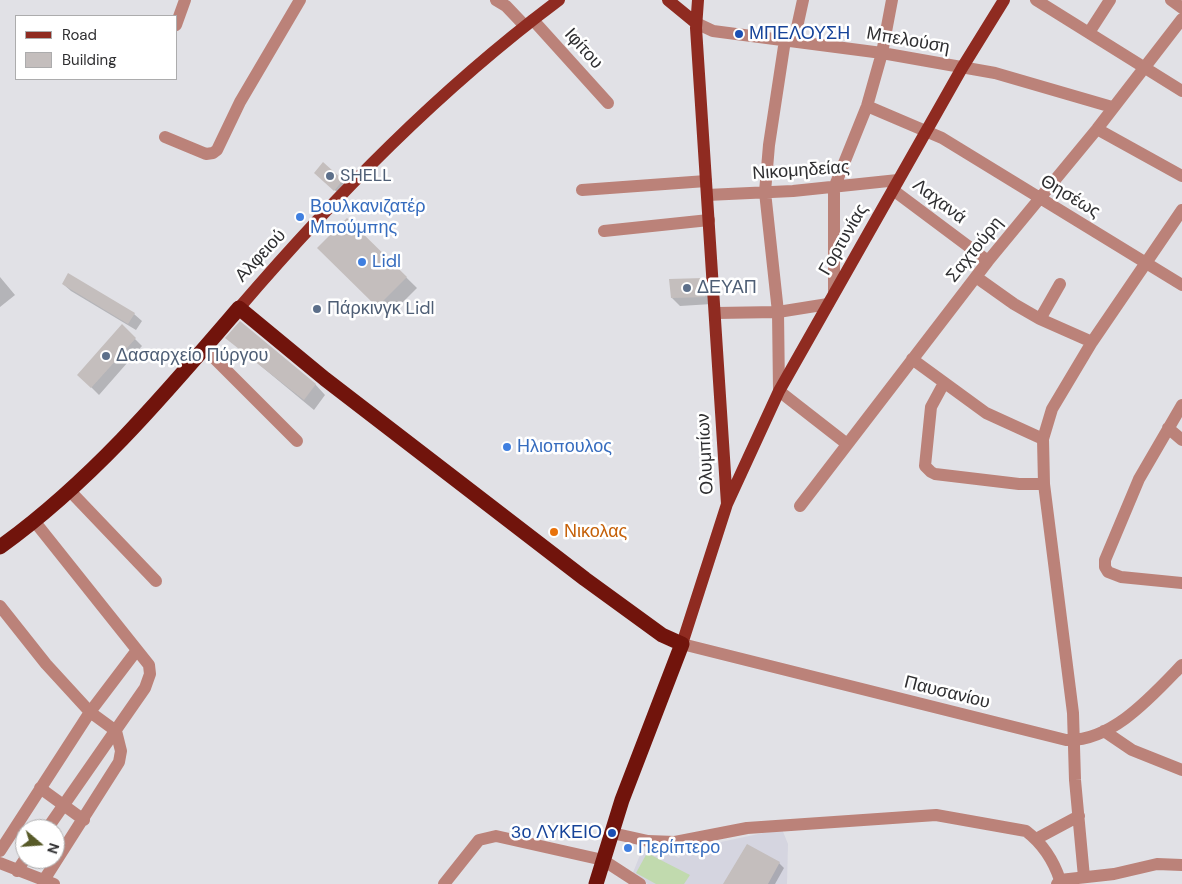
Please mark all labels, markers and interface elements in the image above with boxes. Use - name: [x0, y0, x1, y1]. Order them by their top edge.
- legend: [15, 15, 178, 80]
- place label: ΜΠΕΛΟΥΣΗ: [749, 23, 850, 45]
- street label: Μπελούση: [865, 23, 951, 59]
- street label: Ιφίτου: [559, 24, 607, 74]
- text: Road: [62, 25, 97, 45]
- marker: ΜΠΕΛΟΥΣΗ: [733, 28, 745, 40]
- text: Building: [62, 50, 117, 70]
- street label: Νικομηδείας: [752, 157, 850, 185]
- place label: SHELL: [340, 165, 392, 187]
- marker: SHELL: [324, 170, 336, 182]
- street label: Θησέως: [1036, 171, 1104, 223]
- street label: Λαχανά: [908, 175, 970, 229]
- place label: Βουλκανιζατέρ Μπούμπης: [310, 196, 426, 238]
- street label: Γορτυνίας: [815, 200, 873, 280]
- marker: Βουλκανιζατέρ Μπούμπης: [294, 211, 306, 223]
- street label: Σαχτούρη: [942, 213, 1008, 287]
- street label: Αλφειού: [231, 225, 291, 287]
- place label: Lidl: [372, 251, 401, 273]
- marker: Lidl: [356, 256, 368, 268]
- place label: ΔΕΥΑΠ: [697, 277, 757, 299]
- marker: ΔΕΥΑΠ: [681, 282, 693, 294]
- place label: Πάρκινγκ Lidl: [327, 298, 435, 320]
- marker: Πάρκινγκ Lidl: [311, 303, 323, 315]
- place label: Δασαρχείο Πύργου: [116, 345, 268, 367]
- marker: Δασαρχείο Πύργου: [100, 350, 112, 362]
- street label: Ολυμπίων: [693, 413, 719, 495]
- place label: Ηλιοπουλος: [517, 436, 612, 458]
- marker: Ηλιοπουλος: [501, 441, 513, 453]
- place label: Νικολας: [564, 521, 627, 543]
- marker: Νικολας: [548, 526, 560, 538]
- street label: Παυσανίου: [902, 672, 992, 714]
- north arrow: [15, 819, 65, 869]
- place label: 3ο ΛΥΚΕΙΟ: [511, 822, 602, 844]
- marker: 3ο ΛΥΚΕΙΟ: [606, 827, 618, 839]
- place label: Περίπτερο: [638, 837, 720, 859]
- text: N: [43, 841, 63, 856]
- marker: Περίπτερο: [622, 842, 634, 854]

